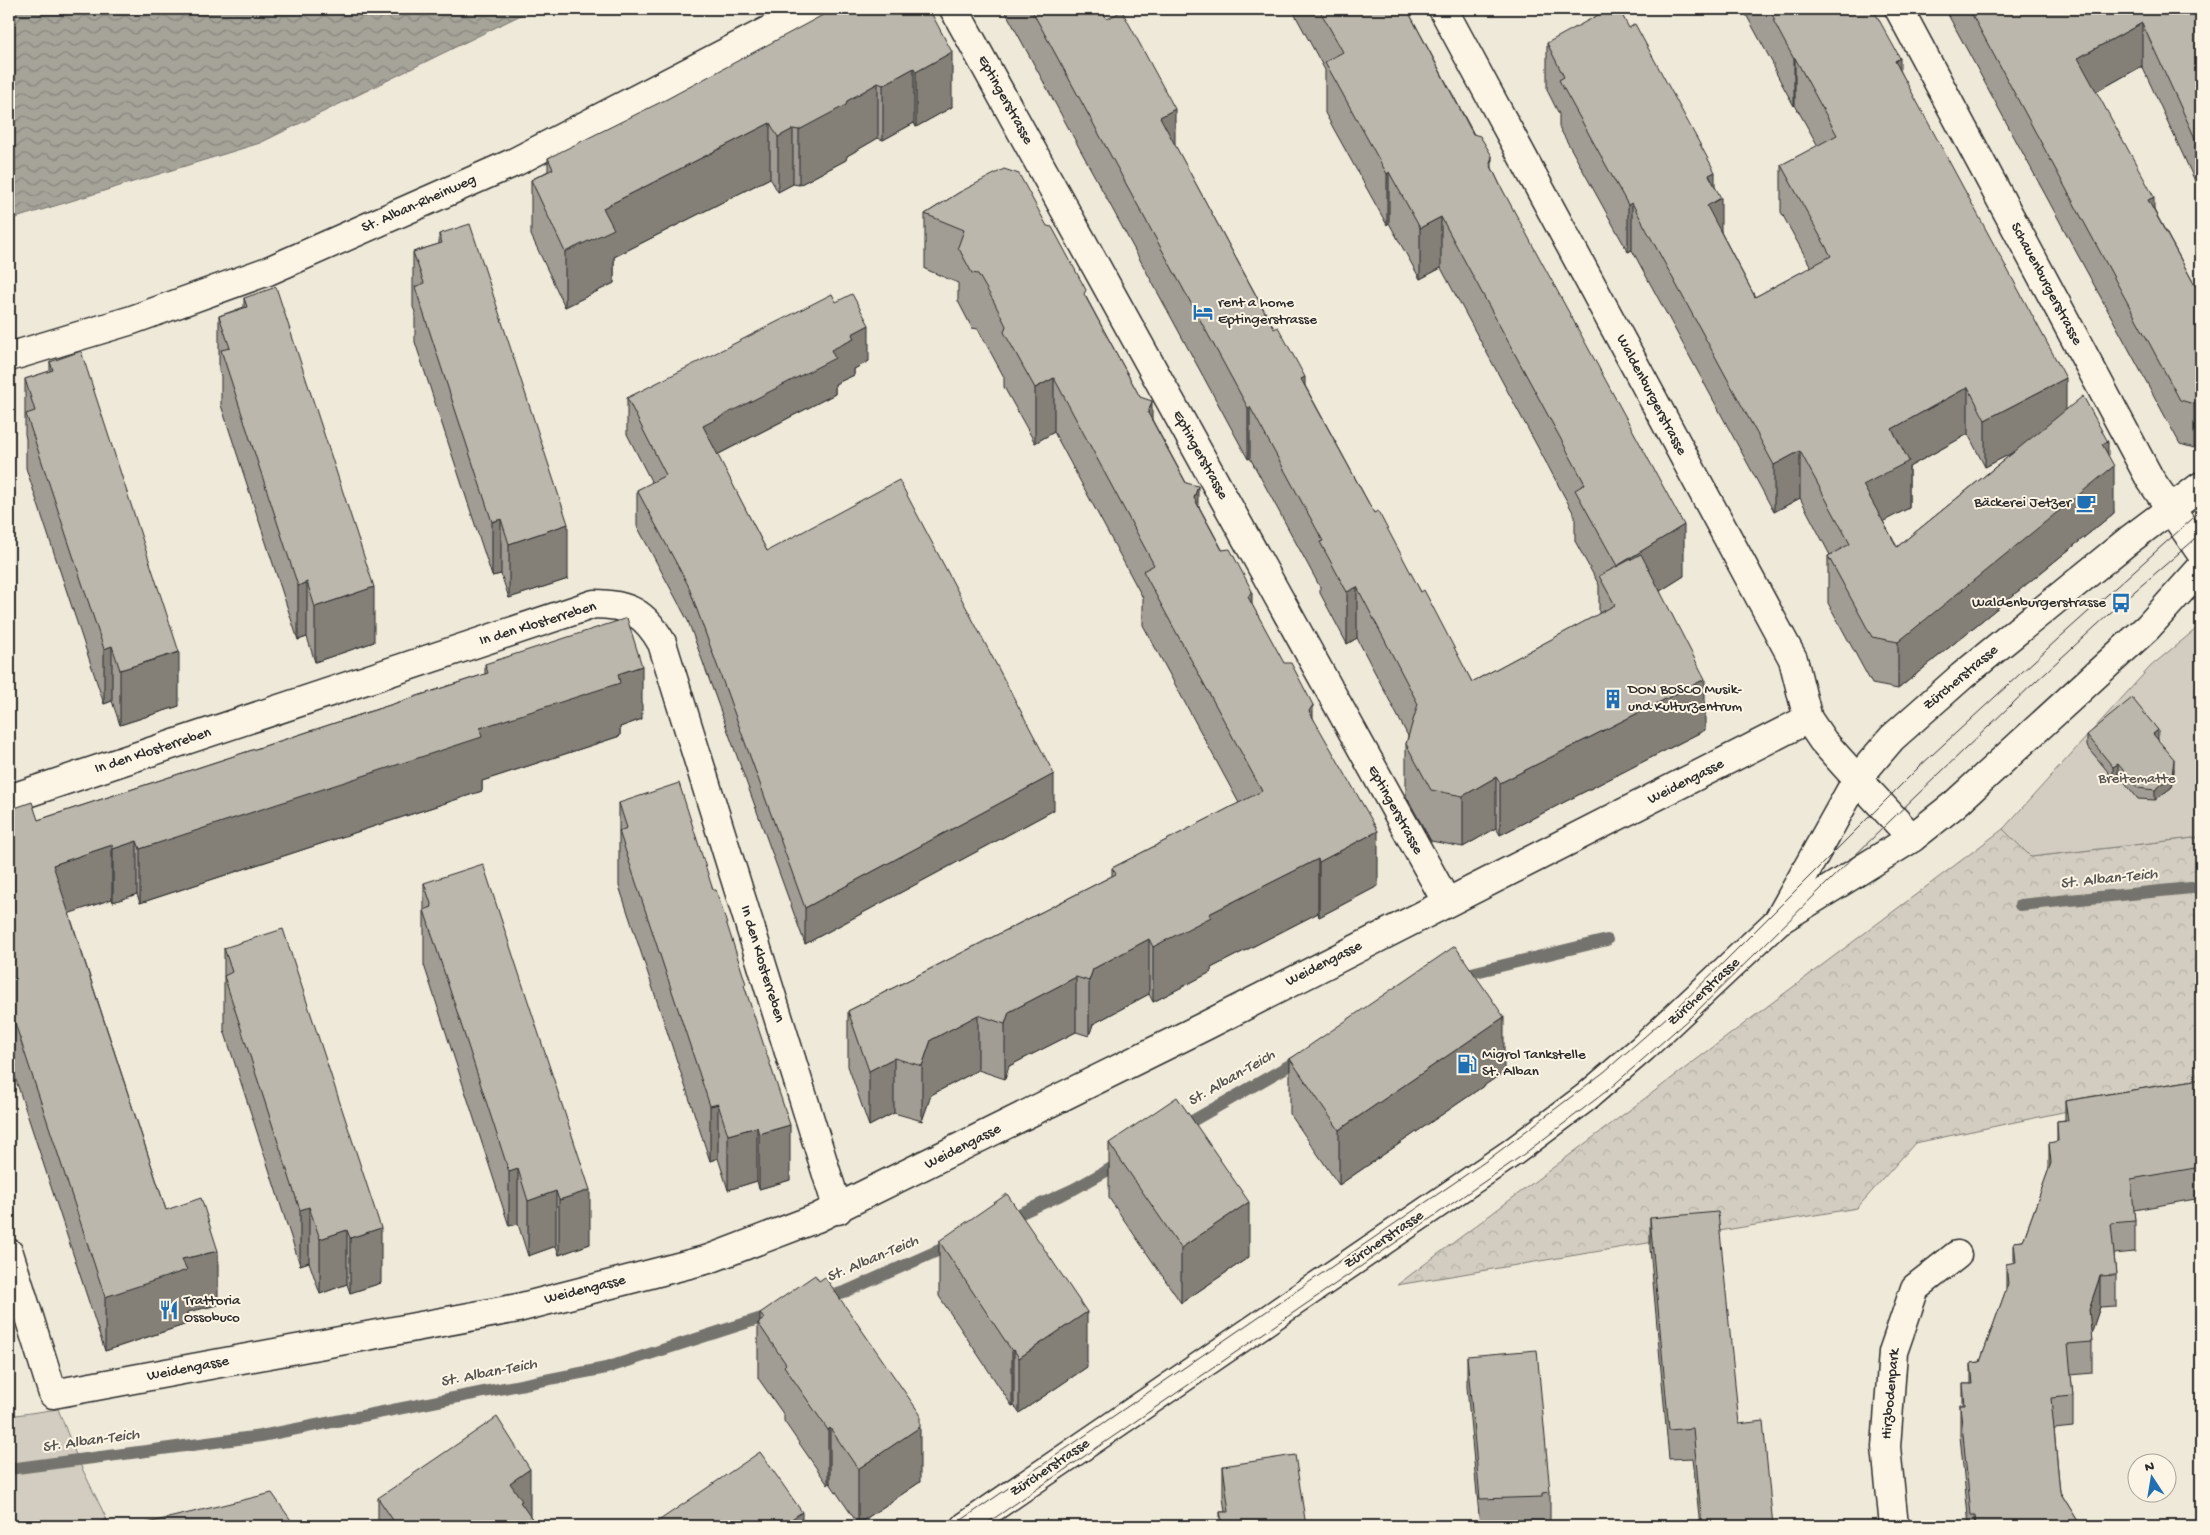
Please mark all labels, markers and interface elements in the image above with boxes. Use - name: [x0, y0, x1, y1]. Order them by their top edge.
- street label: Eptingerstrasse: [973, 52, 1037, 148]
- street label: St. Alban-Rheinweg: [359, 171, 479, 237]
- street label: Schauenburgerstrasse: [2006, 220, 2086, 349]
- place label: rent a home Eptingerstrasse: [1218, 294, 1317, 329]
- hotel icon: rent a home Eptingerstrasse: [1192, 301, 1214, 323]
- street label: Waldenburgerstrasse: [1612, 332, 1691, 459]
- street label: Eptingerstrasse: [1168, 407, 1232, 503]
- cafe icon: Bäckerei Jetzer: [2075, 492, 2097, 514]
- place label: Bäckerei Jetzer: [1973, 494, 2073, 512]
- bus stop icon: Waldenburgerstrasse: [2110, 592, 2132, 614]
- place label: Waldenburgerstrasse: [1972, 594, 2106, 612]
- street label: In den Klosterreben: [477, 598, 599, 650]
- street label: Zürcherstrasse: [1920, 641, 2002, 715]
- place label: DON BOSCO Musik- und Kulturzentrum: [1627, 681, 1743, 716]
- building icon: DON BOSCO Musik- und Kulturzentrum: [1602, 688, 1624, 710]
- street label: In den Klosterreben: [92, 724, 214, 778]
- street label: Weidengasse: [1645, 755, 1727, 809]
- street label: Eptingerstrasse: [1363, 762, 1427, 858]
- park label: Breitematte: [2098, 770, 2176, 788]
- water label: St. Alban-Teich: [2059, 865, 2159, 895]
- street label: In den Klosterreben: [736, 903, 788, 1025]
- street label: Weidengasse: [1283, 937, 1365, 991]
- street label: Zürcherstrasse: [1664, 954, 1744, 1030]
- water label: St. Alban-Teich: [1185, 1046, 1279, 1112]
- place label: Migrol Tankstelle St. Alban: [1482, 1046, 1586, 1081]
- fuel station icon: Migrol Tankstelle St. Alban: [1456, 1053, 1478, 1075]
- street label: Weidengasse: [922, 1120, 1004, 1174]
- street label: Zürcherstrasse: [1341, 1207, 1428, 1273]
- water label: St. Alban-Teich: [824, 1232, 922, 1288]
- street label: Weidengasse: [543, 1271, 628, 1309]
- place label: Trattoria Ossobuco: [183, 1292, 241, 1327]
- restaurant icon: Trattoria Ossobuco: [158, 1299, 180, 1321]
- street label: Hirzbodenpark: [1878, 1347, 1904, 1440]
- street label: Weidengasse: [146, 1352, 231, 1386]
- water label: St. Alban-Teich: [439, 1355, 539, 1393]
- water label: St. Alban-Teich: [41, 1426, 141, 1458]
- street label: Zürcherstrasse: [1007, 1435, 1094, 1501]
- north arrow: [2128, 1452, 2178, 1502]
- text: N: [2144, 1458, 2156, 1477]

